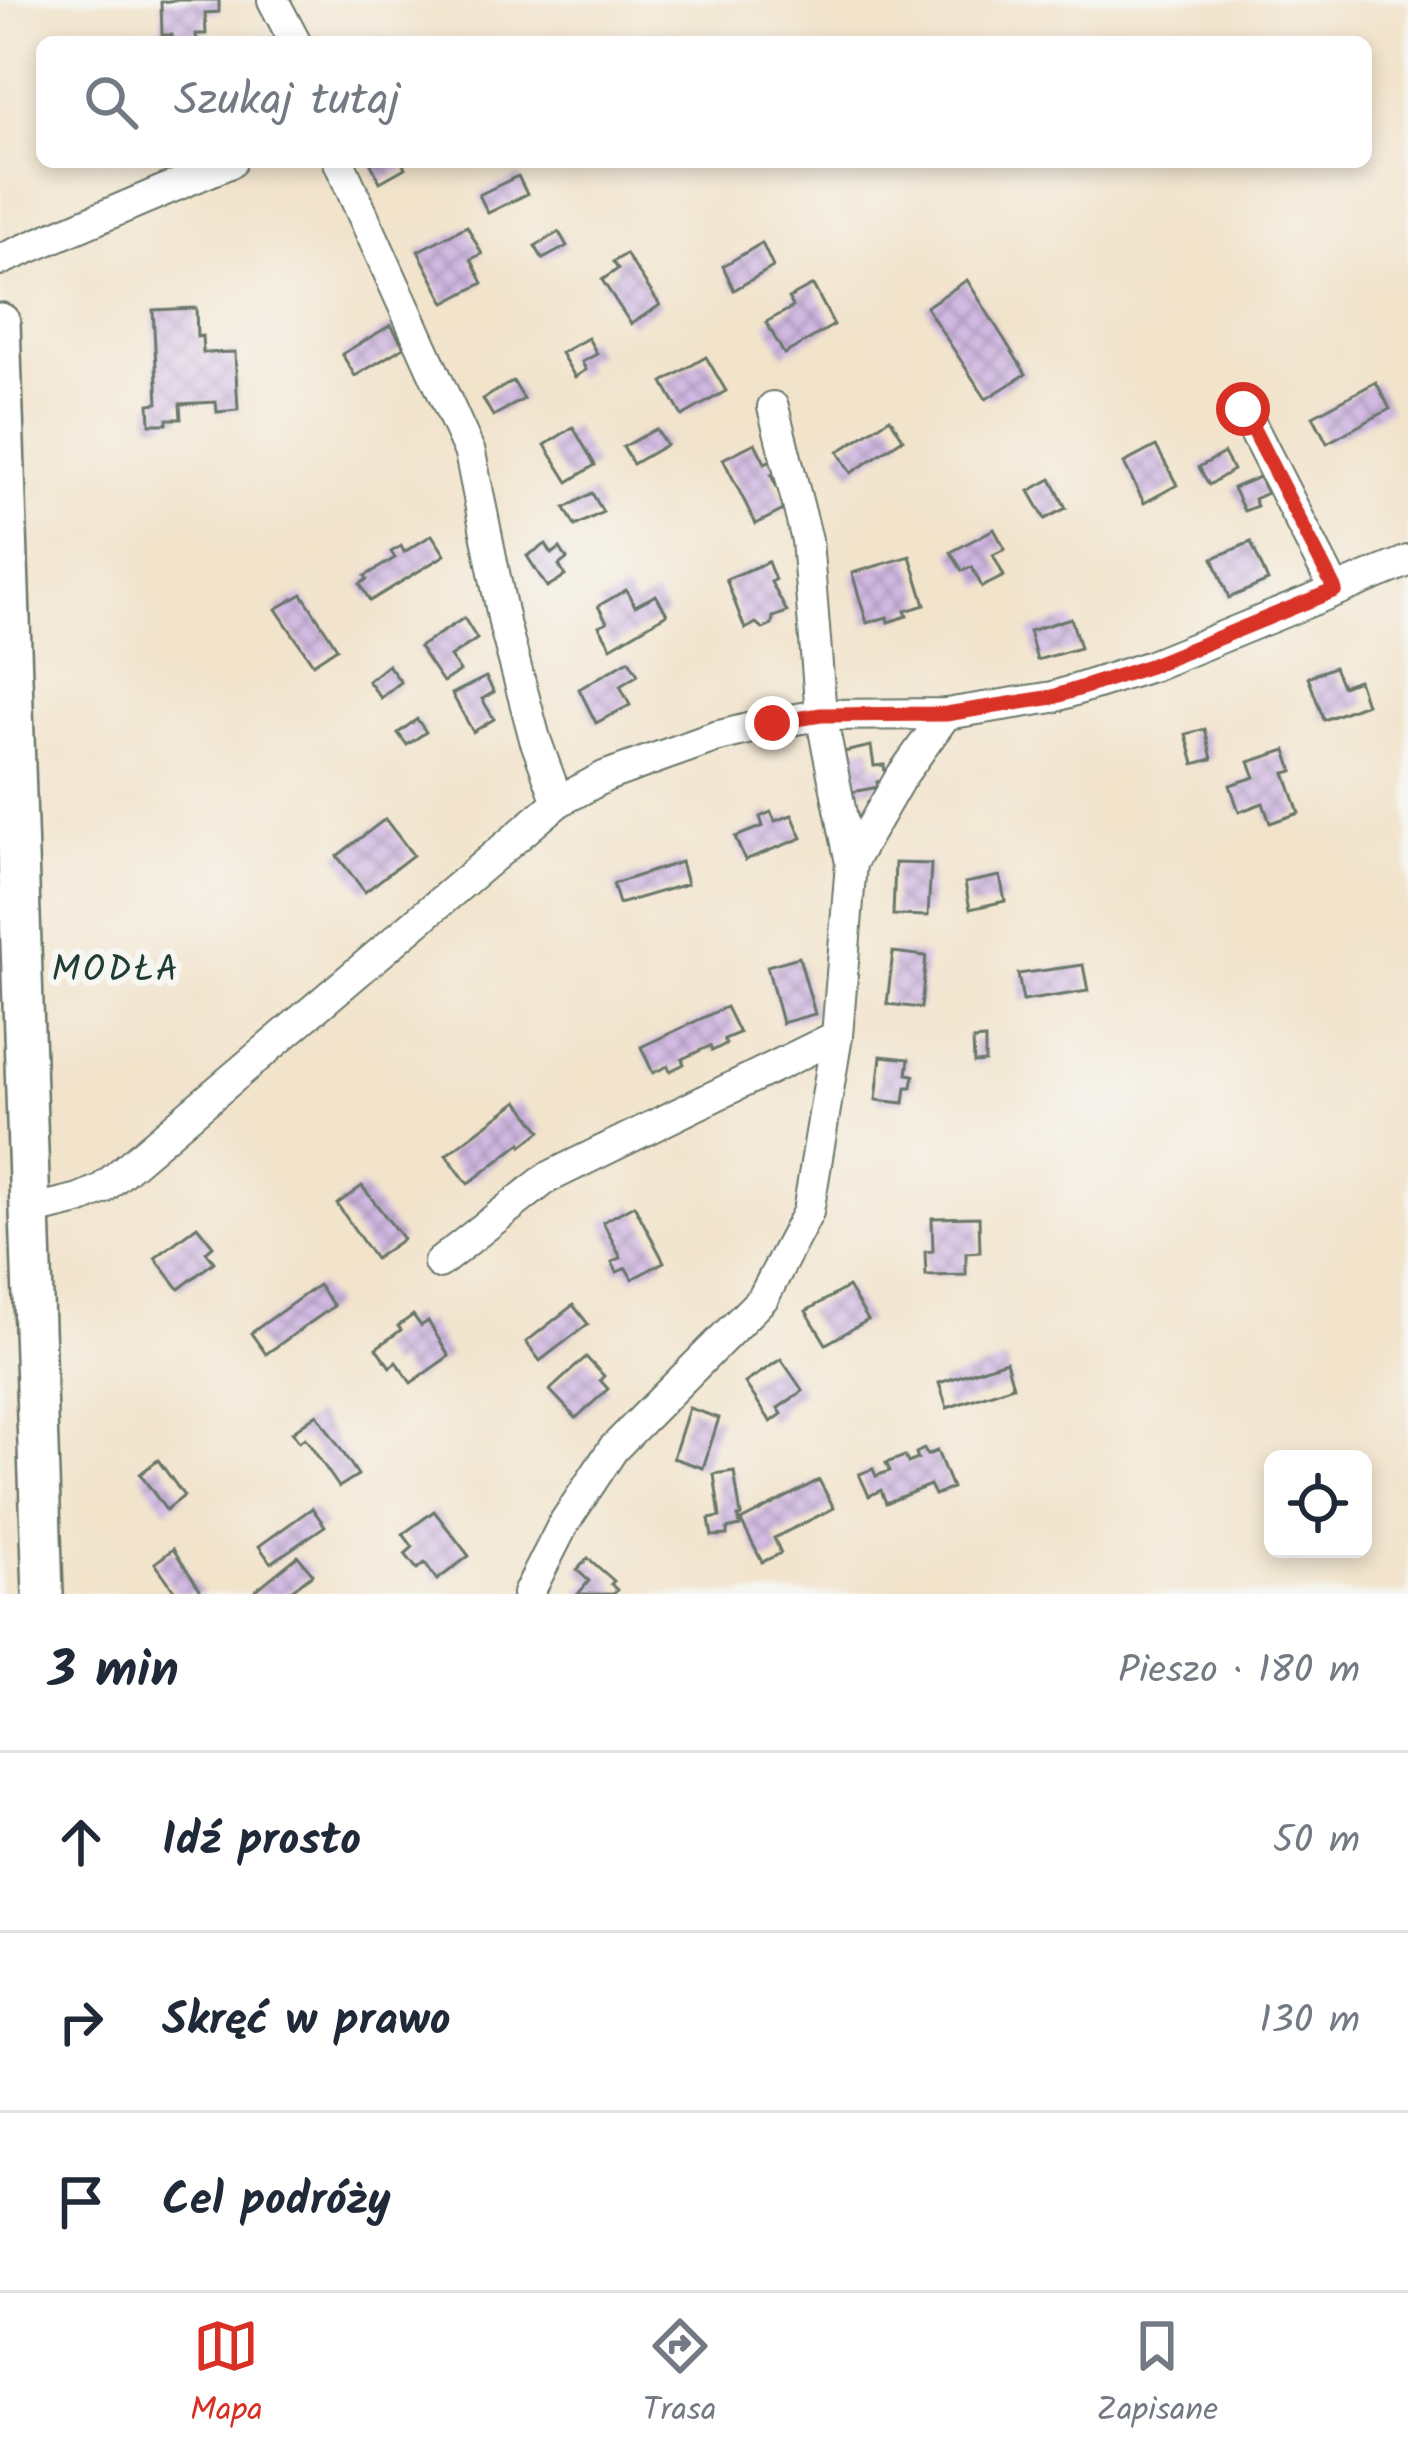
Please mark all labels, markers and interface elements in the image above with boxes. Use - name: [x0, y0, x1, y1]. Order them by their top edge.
- search box: [36, 36, 1372, 168]
- text: Szukaj tutaj: [174, 66, 400, 138]
- icon: search: [78, 69, 144, 135]
- route start: [1216, 382, 1270, 436]
- route end: [745, 696, 799, 750]
- district label: MODŁA: [51, 943, 181, 1000]
- map controls: [1264, 1450, 1372, 1558]
- button: locate: [1264, 1450, 1372, 1558]
- text: 3 min: [48, 1632, 179, 1713]
- text: Pieszo · 180 m: [1118, 1641, 1360, 1703]
- text: Idź prosto: [162, 1806, 361, 1878]
- icon: ahead: [48, 1809, 114, 1875]
- text: 50 m: [1273, 1811, 1360, 1873]
- text: Skręć w prawo: [162, 1986, 450, 2058]
- icon: right: [48, 1989, 114, 2055]
- text: 130 m: [1259, 1991, 1360, 2053]
- text: Cel podróży: [162, 2166, 391, 2238]
- icon: arrive: [48, 2169, 114, 2235]
- tab: Mapa: [190, 2313, 263, 2438]
- tab: Trasa: [643, 2313, 716, 2438]
- tab: Zapisane: [1096, 2313, 1218, 2438]

